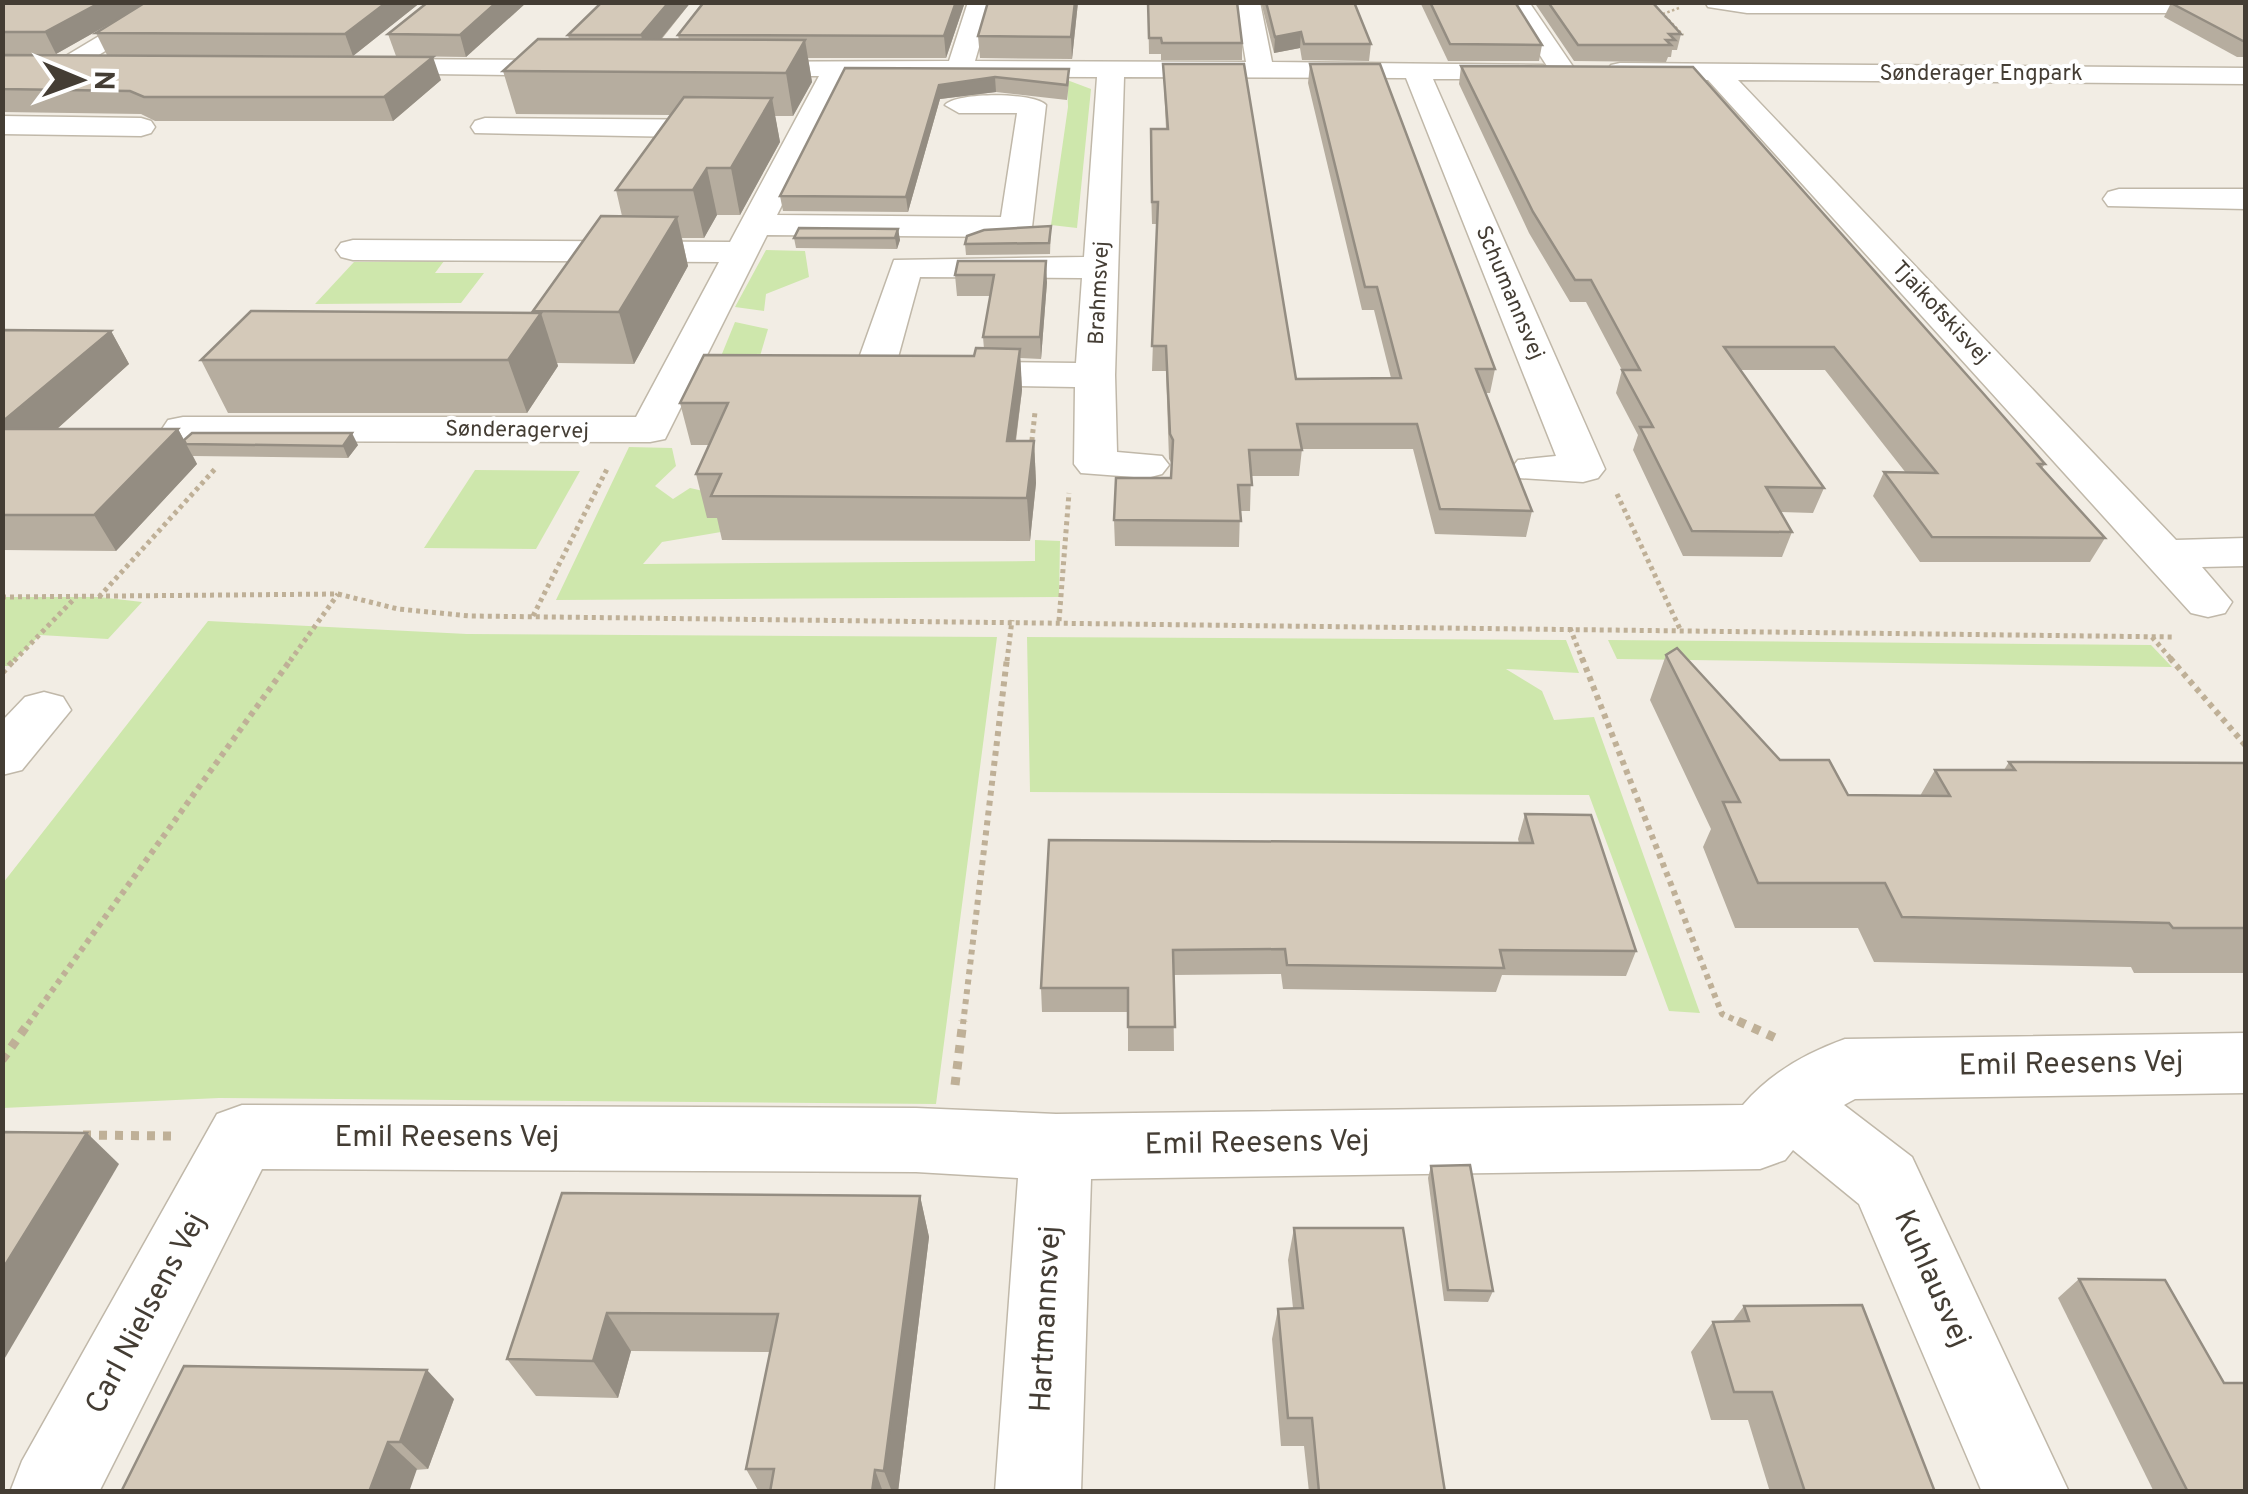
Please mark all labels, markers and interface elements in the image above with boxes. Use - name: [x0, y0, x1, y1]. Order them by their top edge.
- north arrow: [30, 30, 130, 130]
- street label: Sønderager Engpark: [1879, 61, 2083, 88]
- text: N: [84, 70, 120, 91]
- street label: Schumannsvej: [1469, 222, 1549, 364]
- street label: Brahmsvej: [1084, 240, 1116, 346]
- street label: Tjaikofskisvej: [1885, 256, 1995, 370]
- street label: Sønderagervej: [445, 416, 589, 446]
- street label: Emil Reesens Vej: [1958, 1045, 2184, 1085]
- street label: Emil Reesens Vej: [335, 1120, 559, 1157]
- street label: Emil Reesens Vej: [1144, 1124, 1370, 1164]
- street label: Kuhlausvej: [1884, 1205, 1978, 1353]
- street label: Carl Nielsens Vej: [78, 1207, 216, 1421]
- street label: Hartmannsvej: [1024, 1225, 1070, 1413]

